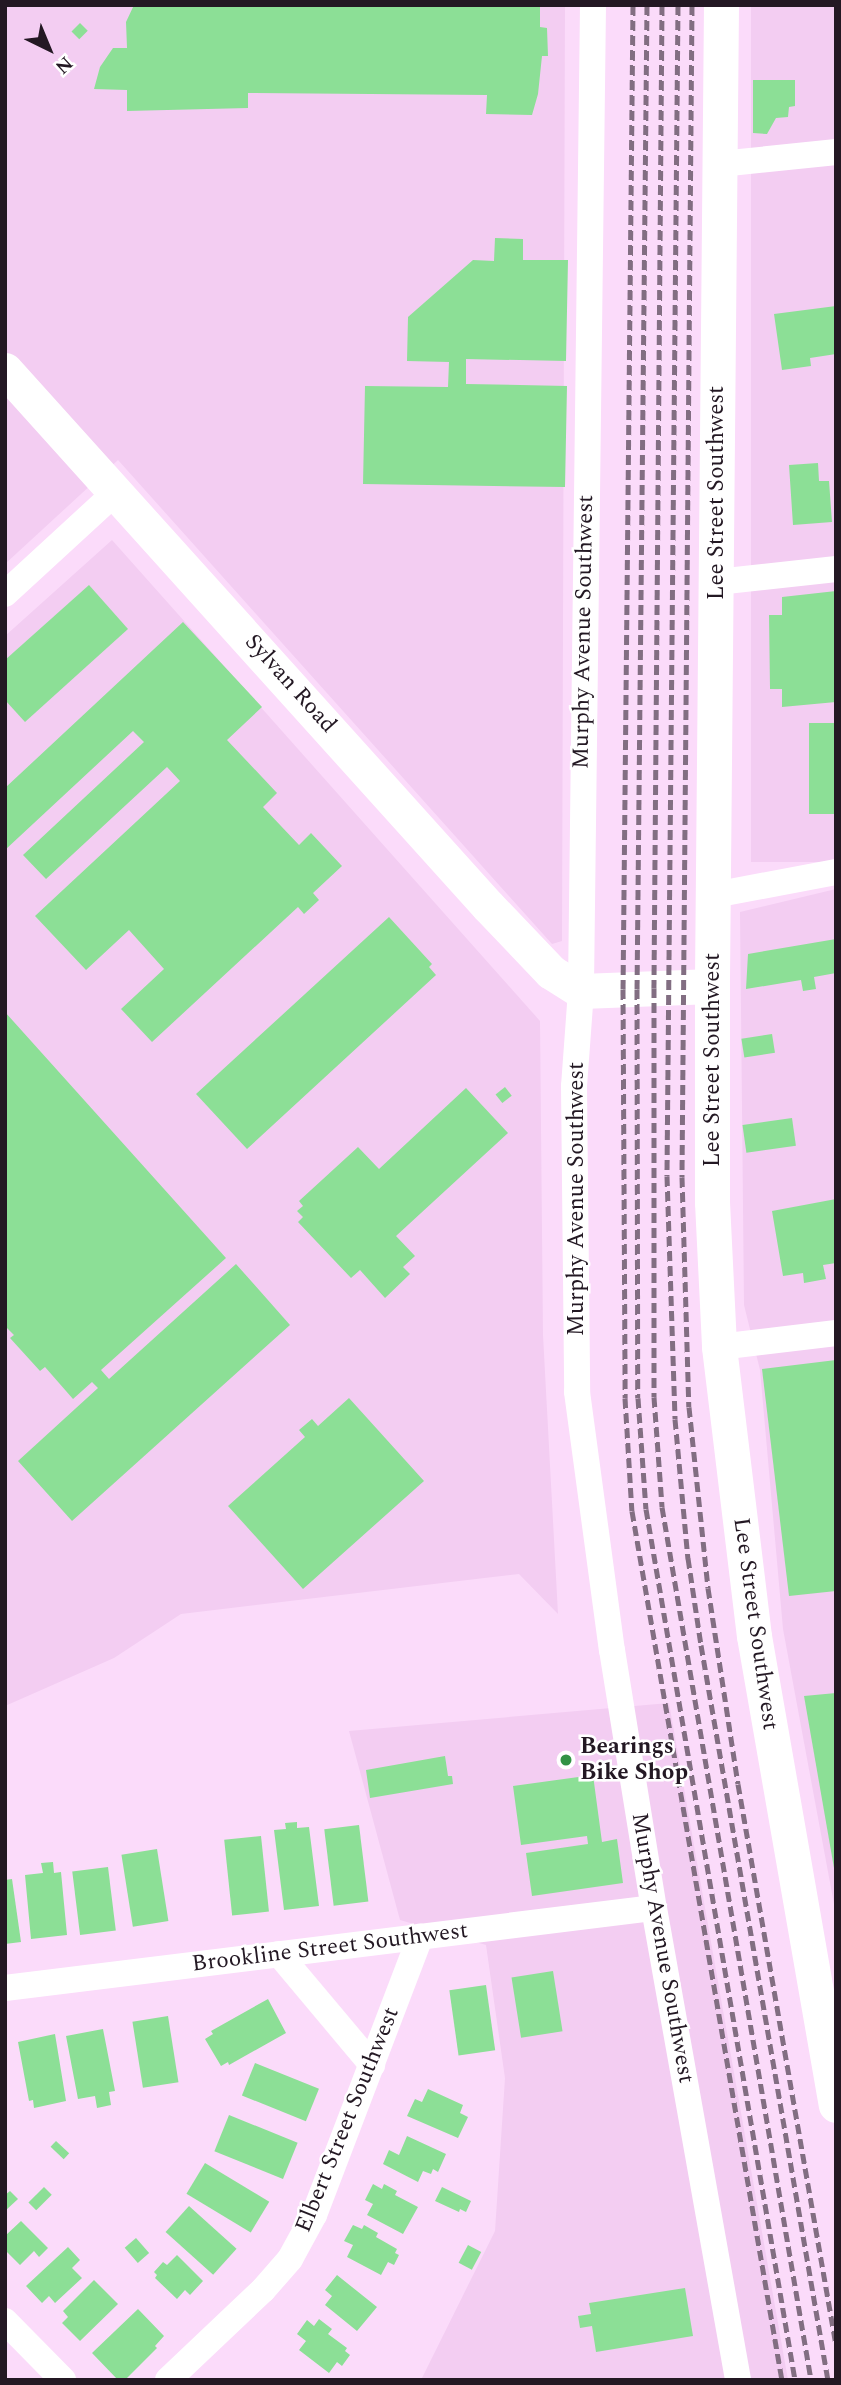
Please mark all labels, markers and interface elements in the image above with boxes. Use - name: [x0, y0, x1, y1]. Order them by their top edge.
- north arrow: [14, 14, 84, 84]
- text: N: [48, 49, 79, 81]
- street label: Lee Street Southwest: [703, 386, 731, 600]
- street label: Murphy Avenue Southwest: [568, 495, 600, 769]
- street label: Sylvan Road: [238, 629, 342, 739]
- street label: Lee Street Southwest: [699, 953, 727, 1167]
- street label: Murphy Avenue Southwest: [563, 1062, 591, 1336]
- street label: Lee Street Southwest: [726, 1516, 784, 1732]
- place label: Bearings Bike Shop: [580, 1733, 688, 1787]
- marker: Bearings Bike Shop: [558, 1752, 574, 1768]
- street label: Murphy Avenue Southwest: [625, 1811, 699, 2085]
- street label: Brookline Street Southwest: [190, 1917, 470, 1979]
- street label: Elbert Street Southwest: [290, 2003, 406, 2237]

